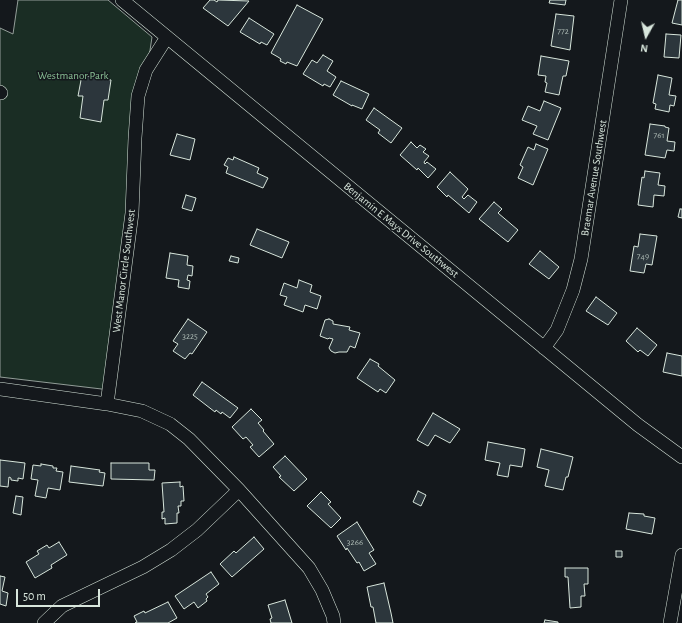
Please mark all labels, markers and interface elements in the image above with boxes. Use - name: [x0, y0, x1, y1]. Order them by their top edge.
- north arrow: [626, 16, 666, 56]
- house number: 772: [557, 26, 569, 36]
- text: N: [640, 42, 649, 54]
- park label: Westmanor Park: [37, 69, 109, 83]
- street label: Braemar Avenue Southwest: [578, 119, 610, 237]
- house number: 761: [653, 130, 665, 140]
- street label: Benjamin E Mays Drive Southwest: [341, 179, 461, 281]
- street label: West Manor Circle Southwest: [110, 208, 138, 334]
- house number: 749: [637, 251, 649, 261]
- house number: 3225: [182, 331, 198, 341]
- house number: 3266: [347, 537, 363, 547]
- scale bar: [18, 581, 102, 607]
- text: 50 m: [23, 590, 46, 602]

